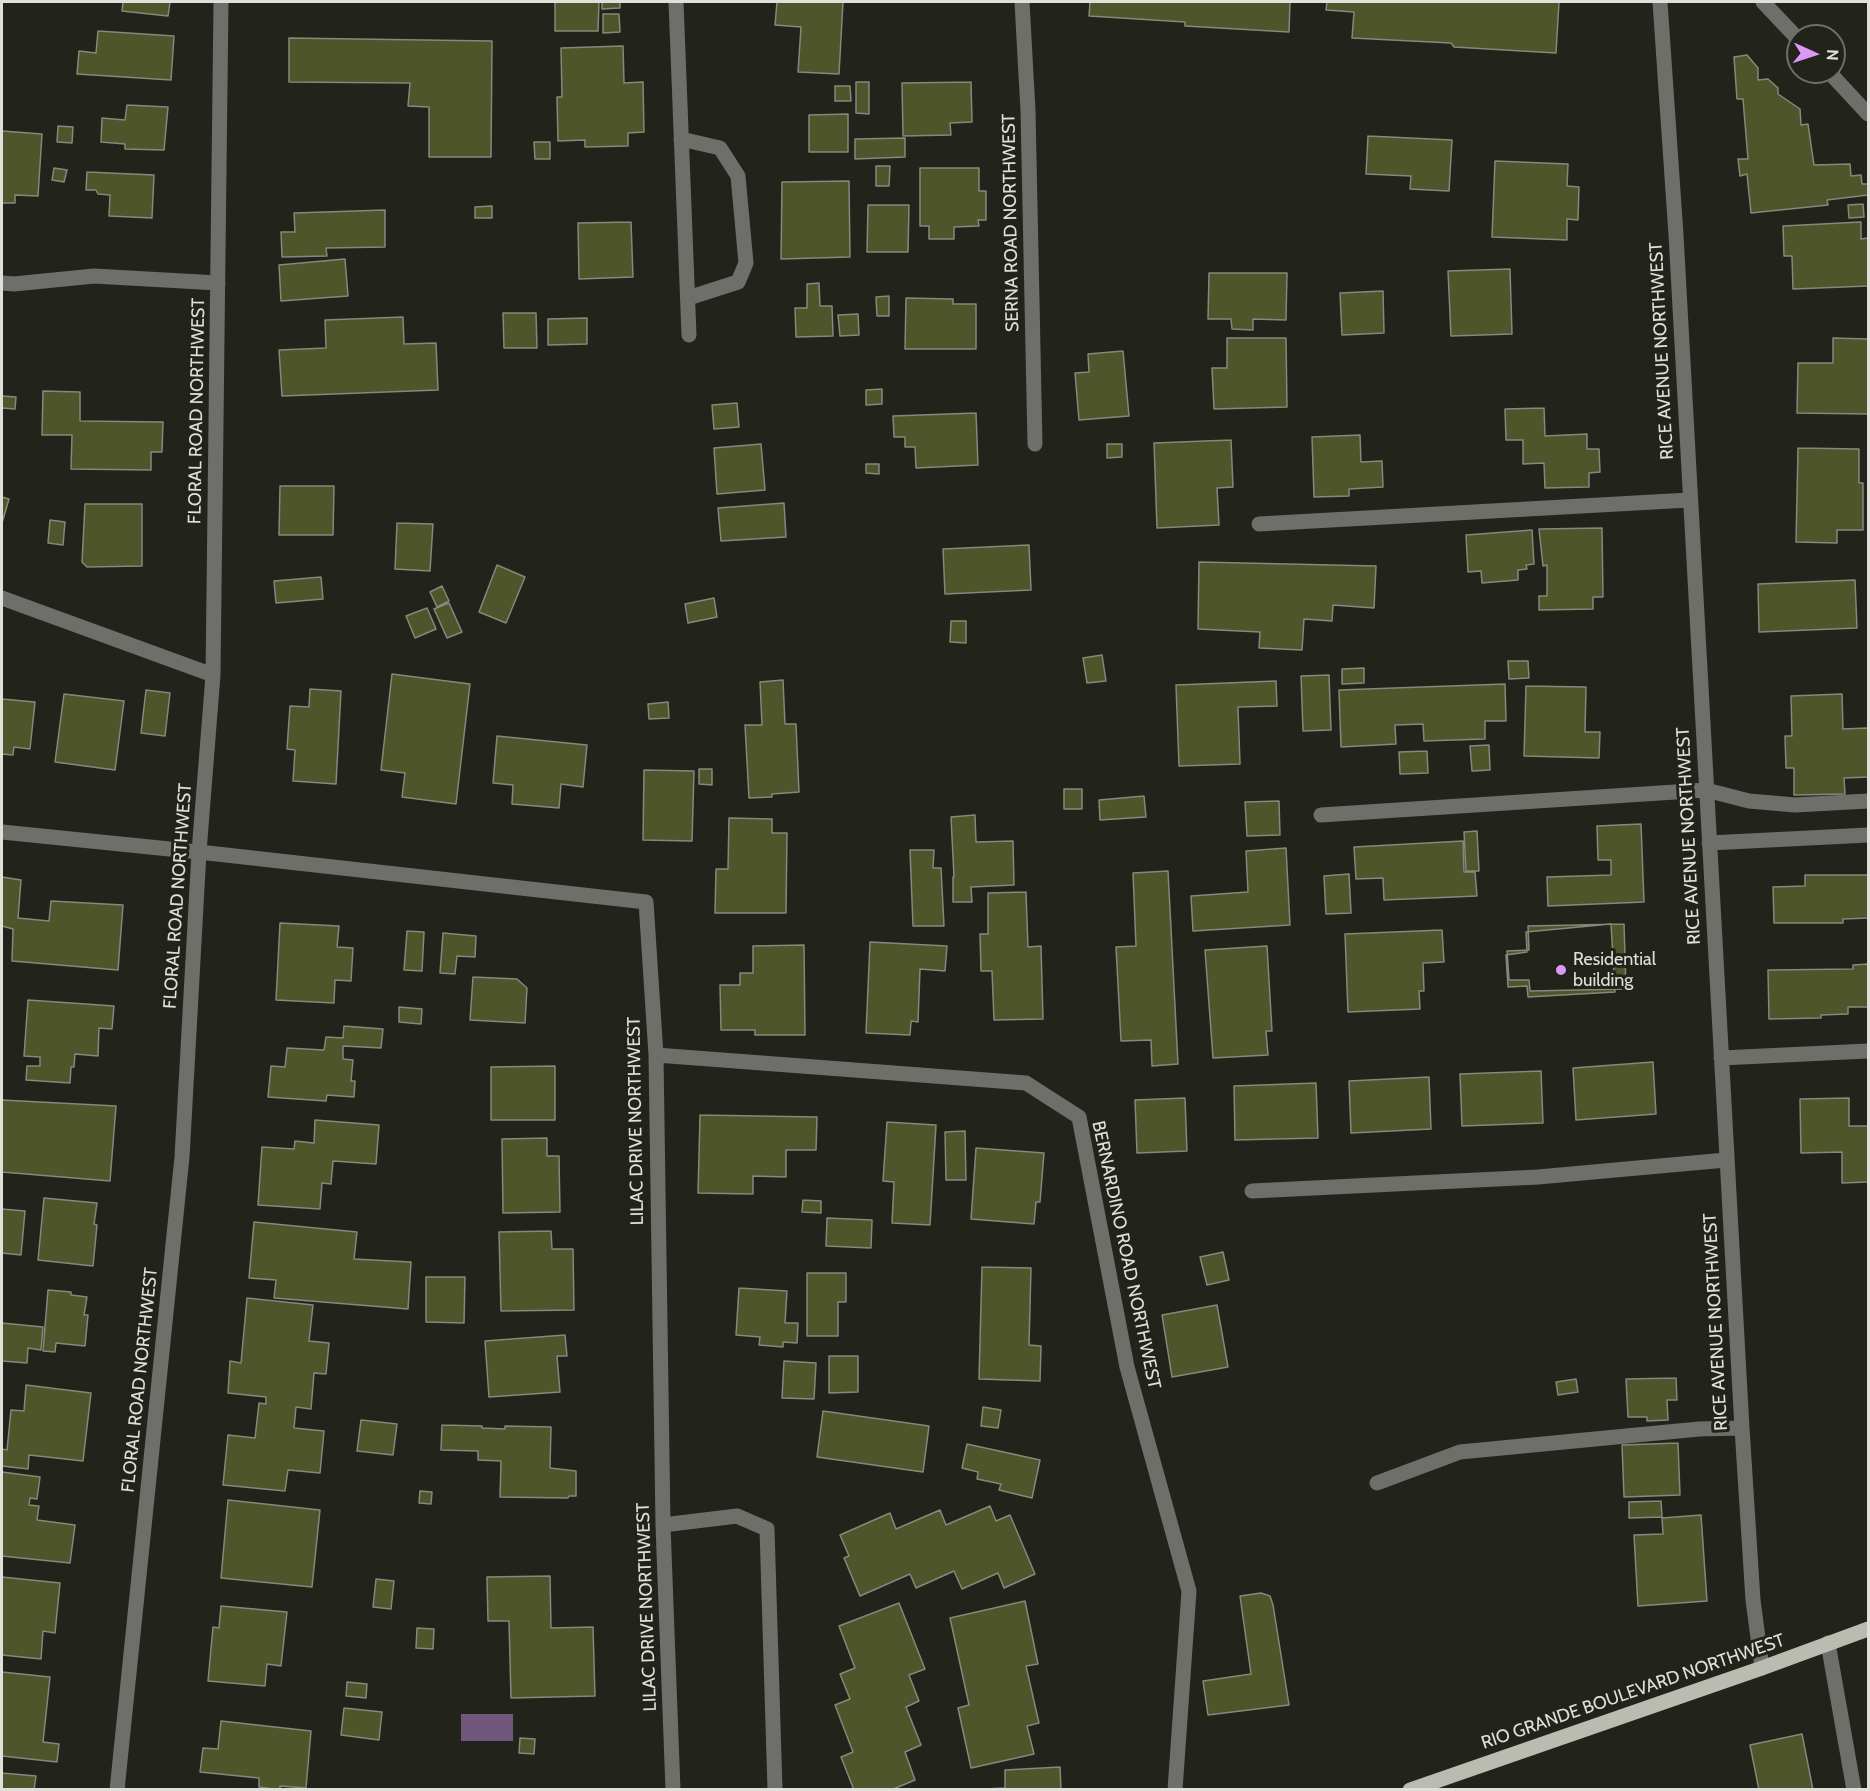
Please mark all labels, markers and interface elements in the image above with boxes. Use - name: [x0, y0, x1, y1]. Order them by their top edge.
- north arrow: [1786, 24, 1846, 84]
- text: N: [1823, 49, 1842, 61]
- street label: SERNA ROAD NORTHWEST: [998, 114, 1024, 332]
- street label: RICE AVENUE NORTHWEST: [1646, 242, 1678, 460]
- street label: FLORAL ROAD NORTHWEST: [184, 298, 210, 524]
- street label: RICE AVENUE NORTHWEST: [1673, 727, 1705, 945]
- street label: FLORAL ROAD NORTHWEST: [159, 782, 197, 1010]
- place label: Residential building: [1573, 949, 1656, 992]
- marker: Residential building: [1554, 963, 1568, 977]
- street label: LILAC DRIVE NORTHWEST: [623, 1016, 649, 1226]
- street label: BERNARDINO ROAD NORTHWEST: [1087, 1119, 1165, 1391]
- street label: RICE AVENUE NORTHWEST: [1700, 1213, 1732, 1431]
- street label: FLORAL ROAD NORTHWEST: [117, 1266, 163, 1494]
- street label: LILAC DRIVE NORTHWEST: [633, 1502, 661, 1712]
- street label: RIO GRANDE BOULEVARD NORTHWEST: [1478, 1630, 1788, 1754]

